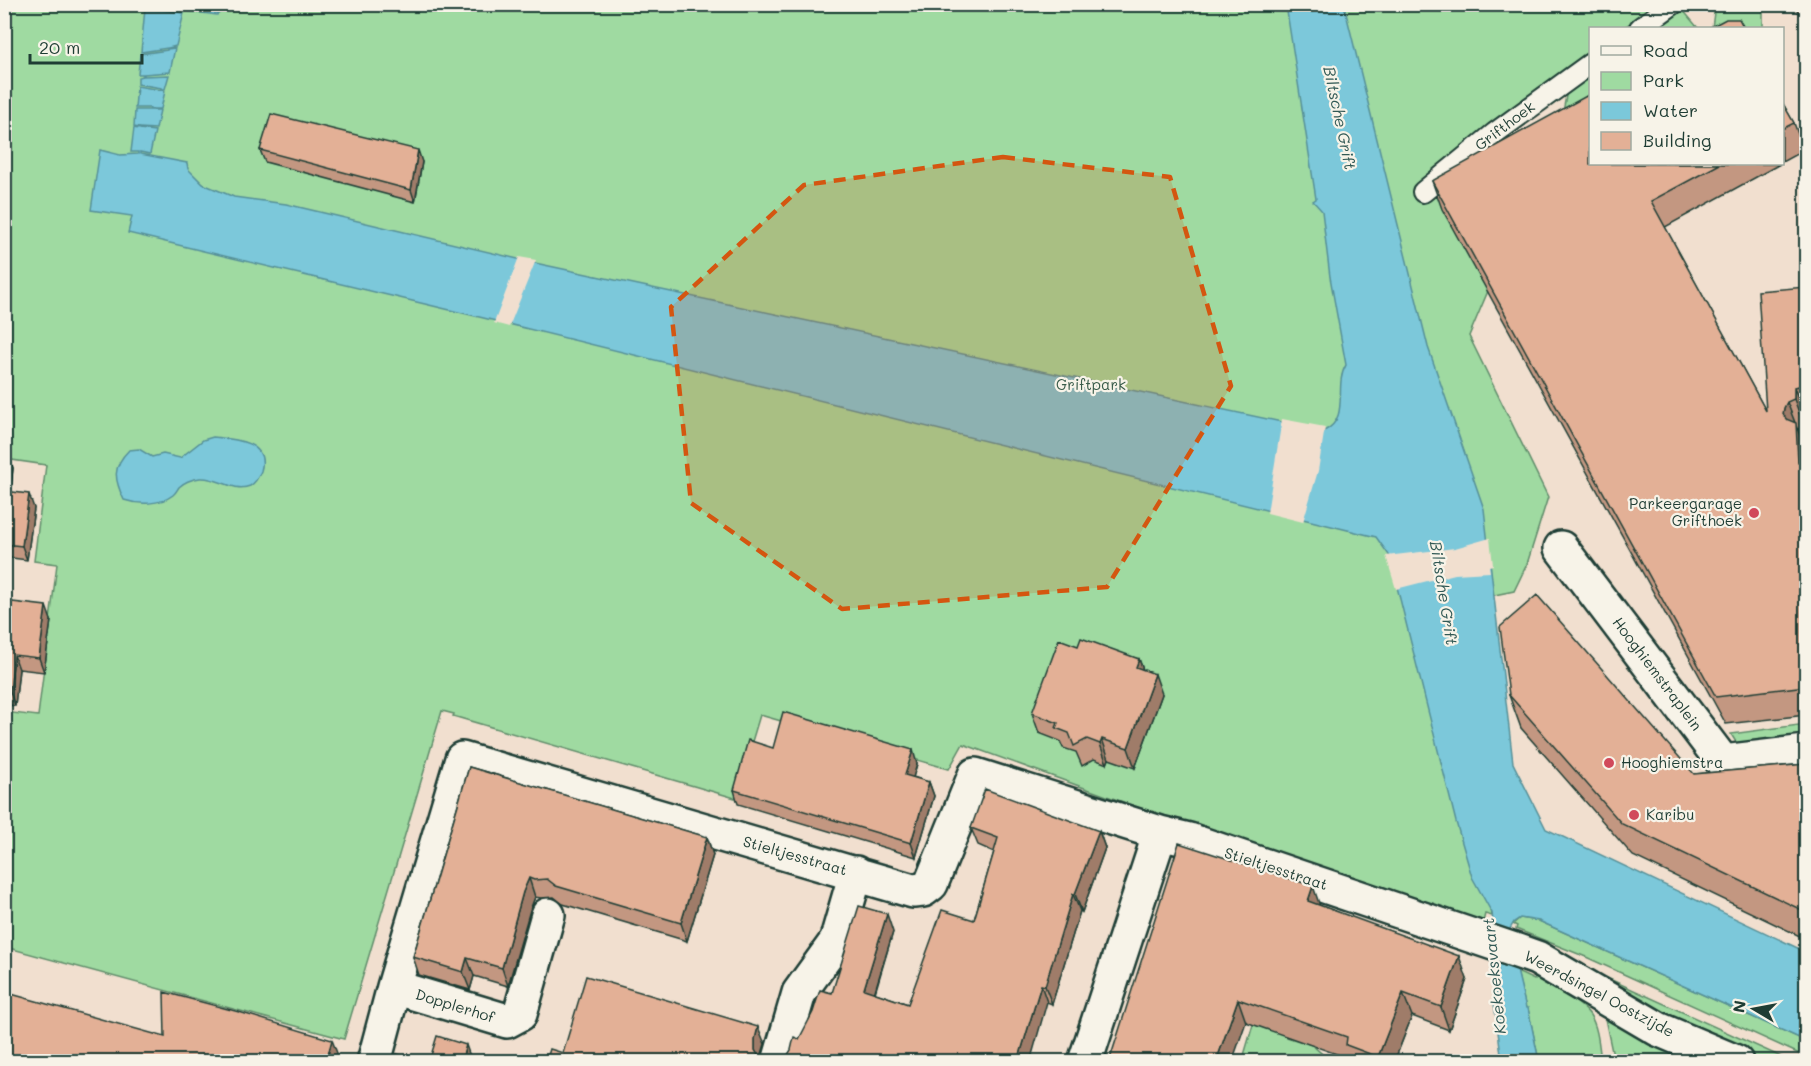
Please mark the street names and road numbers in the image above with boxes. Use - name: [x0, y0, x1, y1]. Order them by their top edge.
- street label: Grifthoek: [1470, 96, 1539, 154]
- street label: Hooghiemstraplein: [1608, 612, 1707, 734]
- street label: Stieltjesstraat: [741, 831, 850, 879]
- street label: Stieltjesstraat: [1222, 842, 1331, 894]
- street label: Weerdsingel Oostzijde: [1521, 945, 1678, 1041]
- street label: Dopplerhof: [413, 984, 498, 1027]

